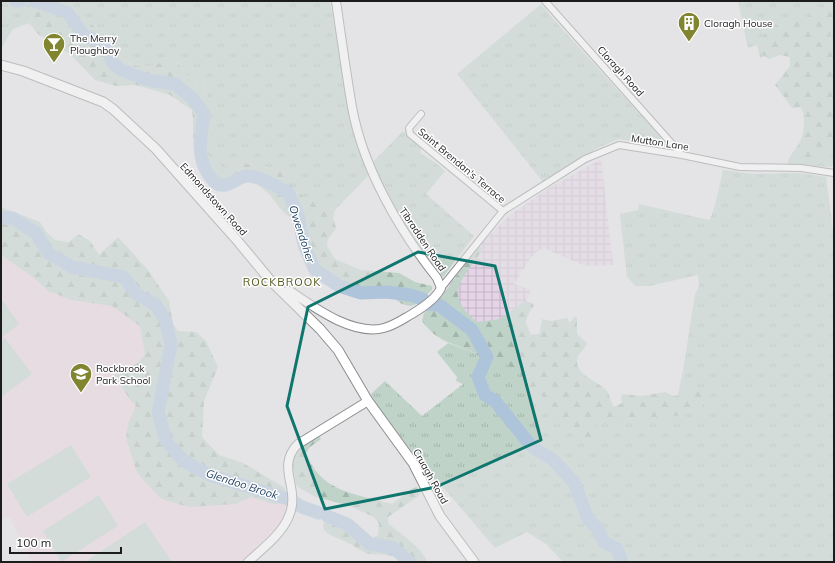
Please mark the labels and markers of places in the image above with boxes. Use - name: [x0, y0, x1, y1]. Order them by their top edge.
- building icon: Cloragh House: [676, 10, 702, 43]
- place label: Cloragh House: [704, 17, 773, 30]
- bar icon: The Merry Ploughboy: [41, 31, 67, 64]
- place label: The Merry Ploughboy: [70, 32, 120, 57]
- school or university icon: Rockbrook Park School: [68, 361, 94, 394]
- place label: Rockbrook Park School: [96, 362, 151, 387]

